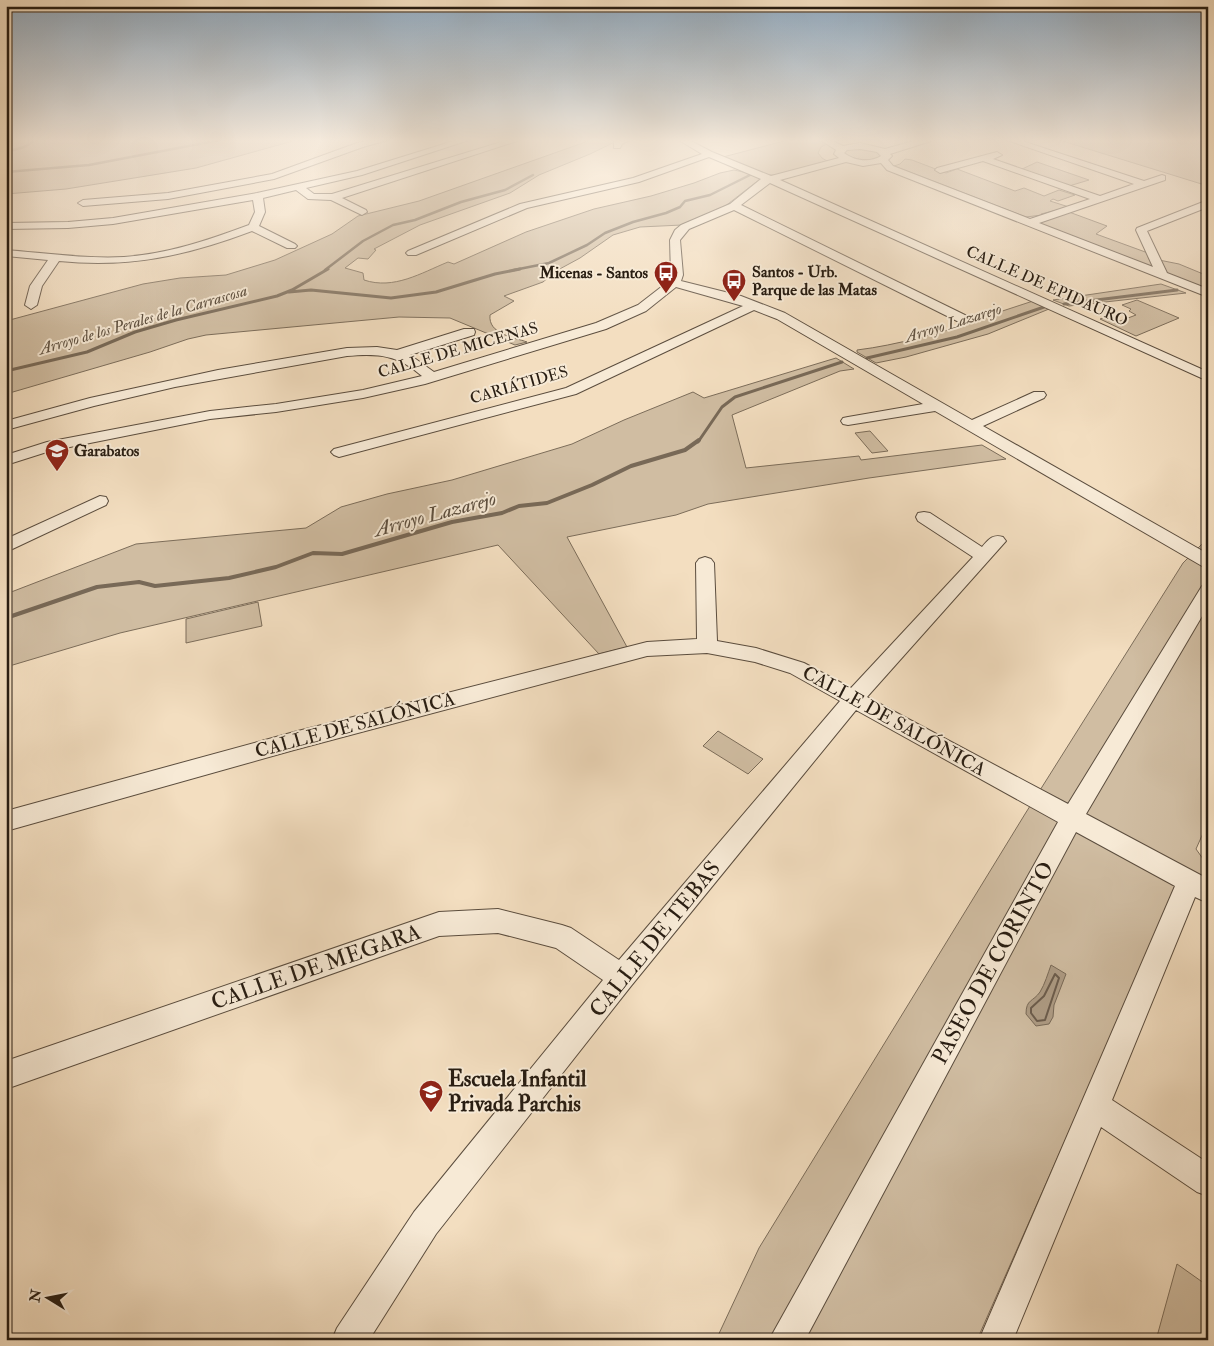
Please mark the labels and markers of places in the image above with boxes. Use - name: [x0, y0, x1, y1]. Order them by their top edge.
- bus stop icon: Micenas - Santos: [653, 260, 679, 294]
- place label: Santos - Urb. Parque de las Matas: [752, 262, 877, 301]
- place label: Micenas - Santos: [538, 263, 649, 283]
- bus stop icon: Santos - Urb. Parque de las Matas: [721, 268, 747, 302]
- school or university icon: Garabatos: [44, 438, 70, 472]
- place label: Garabatos: [74, 441, 140, 461]
- place label: Escuela Infantil Privada Parchis: [448, 1065, 587, 1118]
- school or university icon: Escuela Infantil Privada Parchis: [418, 1079, 444, 1113]

